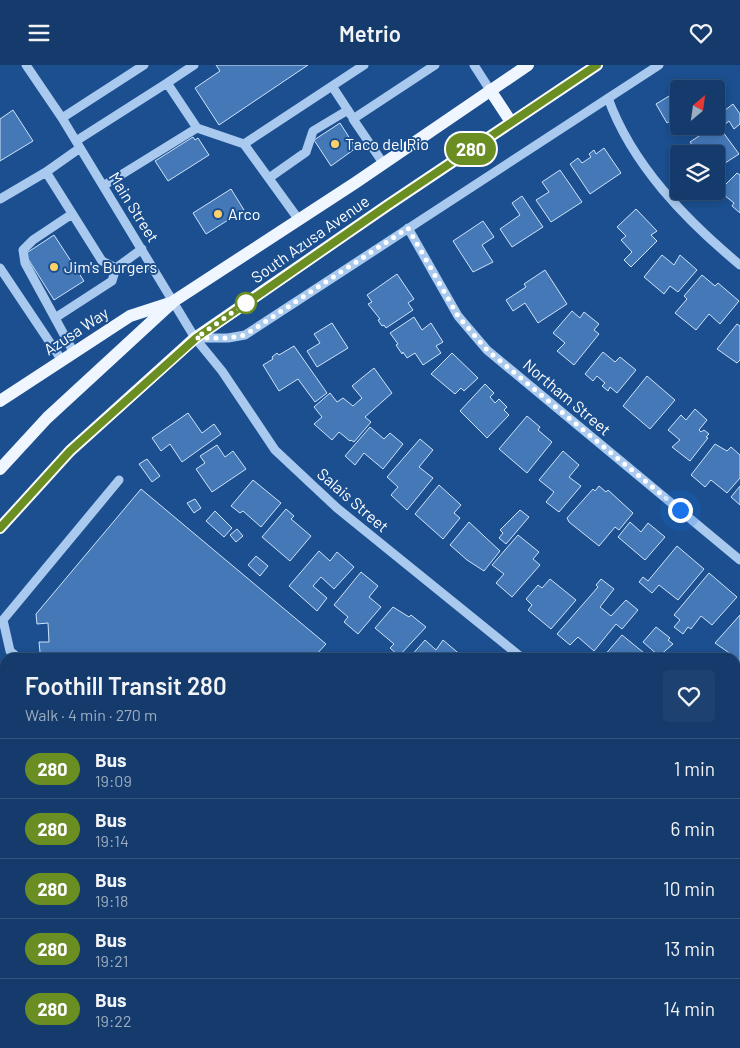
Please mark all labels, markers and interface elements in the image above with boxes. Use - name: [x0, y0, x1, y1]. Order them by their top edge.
- icon: menu: [25, 19, 53, 47]
- icon: heart: [687, 19, 715, 47]
- text: Metrio: [339, 20, 401, 46]
- north arrow: [670, 80, 725, 135]
- map controls: [670, 80, 725, 200]
- line badge: 280: [442, 133, 500, 165]
- place label: Taco del Rio: [345, 134, 429, 153]
- marker: Taco del Rio: [329, 138, 341, 150]
- text: 280: [456, 138, 486, 160]
- button: layers: [670, 145, 725, 200]
- street label: Main Street: [105, 168, 163, 245]
- street label: South Azusa Avenue: [247, 191, 372, 286]
- place label: Arco: [228, 204, 260, 223]
- marker: Arco: [212, 208, 224, 220]
- place label: Jim's Burgers: [64, 257, 157, 276]
- marker: Jim's Burgers: [48, 261, 60, 273]
- unlabelled marker: [235, 292, 257, 314]
- street label: Azusa Way: [40, 302, 112, 358]
- street label: Northam Street: [520, 355, 615, 439]
- street label: Salais Street: [314, 464, 393, 536]
- your location: [668, 498, 693, 523]
- button: heart: [663, 670, 715, 722]
- text: Foothill Transit 280: [25, 671, 227, 700]
- text: Walk · 4 min · 270 m: [25, 705, 157, 724]
- text: Bus: [95, 748, 127, 771]
- text: 1 min: [674, 757, 715, 780]
- text: 280: [37, 758, 68, 780]
- text: 19:09: [95, 771, 132, 790]
- text: Bus: [95, 808, 127, 831]
- text: 6 min: [671, 817, 715, 840]
- text: 280: [37, 818, 68, 840]
- text: 19:14: [95, 831, 129, 850]
- text: Bus: [95, 868, 127, 891]
- text: 10 min: [663, 877, 715, 900]
- text: 280: [37, 878, 68, 900]
- text: 19:18: [95, 891, 128, 910]
- text: Bus: [95, 928, 127, 951]
- text: 13 min: [664, 937, 715, 960]
- text: 280: [37, 938, 68, 960]
- text: 19:21: [95, 951, 128, 970]
- text: Bus: [95, 988, 127, 1011]
- text: 14 min: [663, 997, 715, 1020]
- text: 280: [37, 998, 68, 1020]
- text: 19:22: [95, 1011, 132, 1030]

